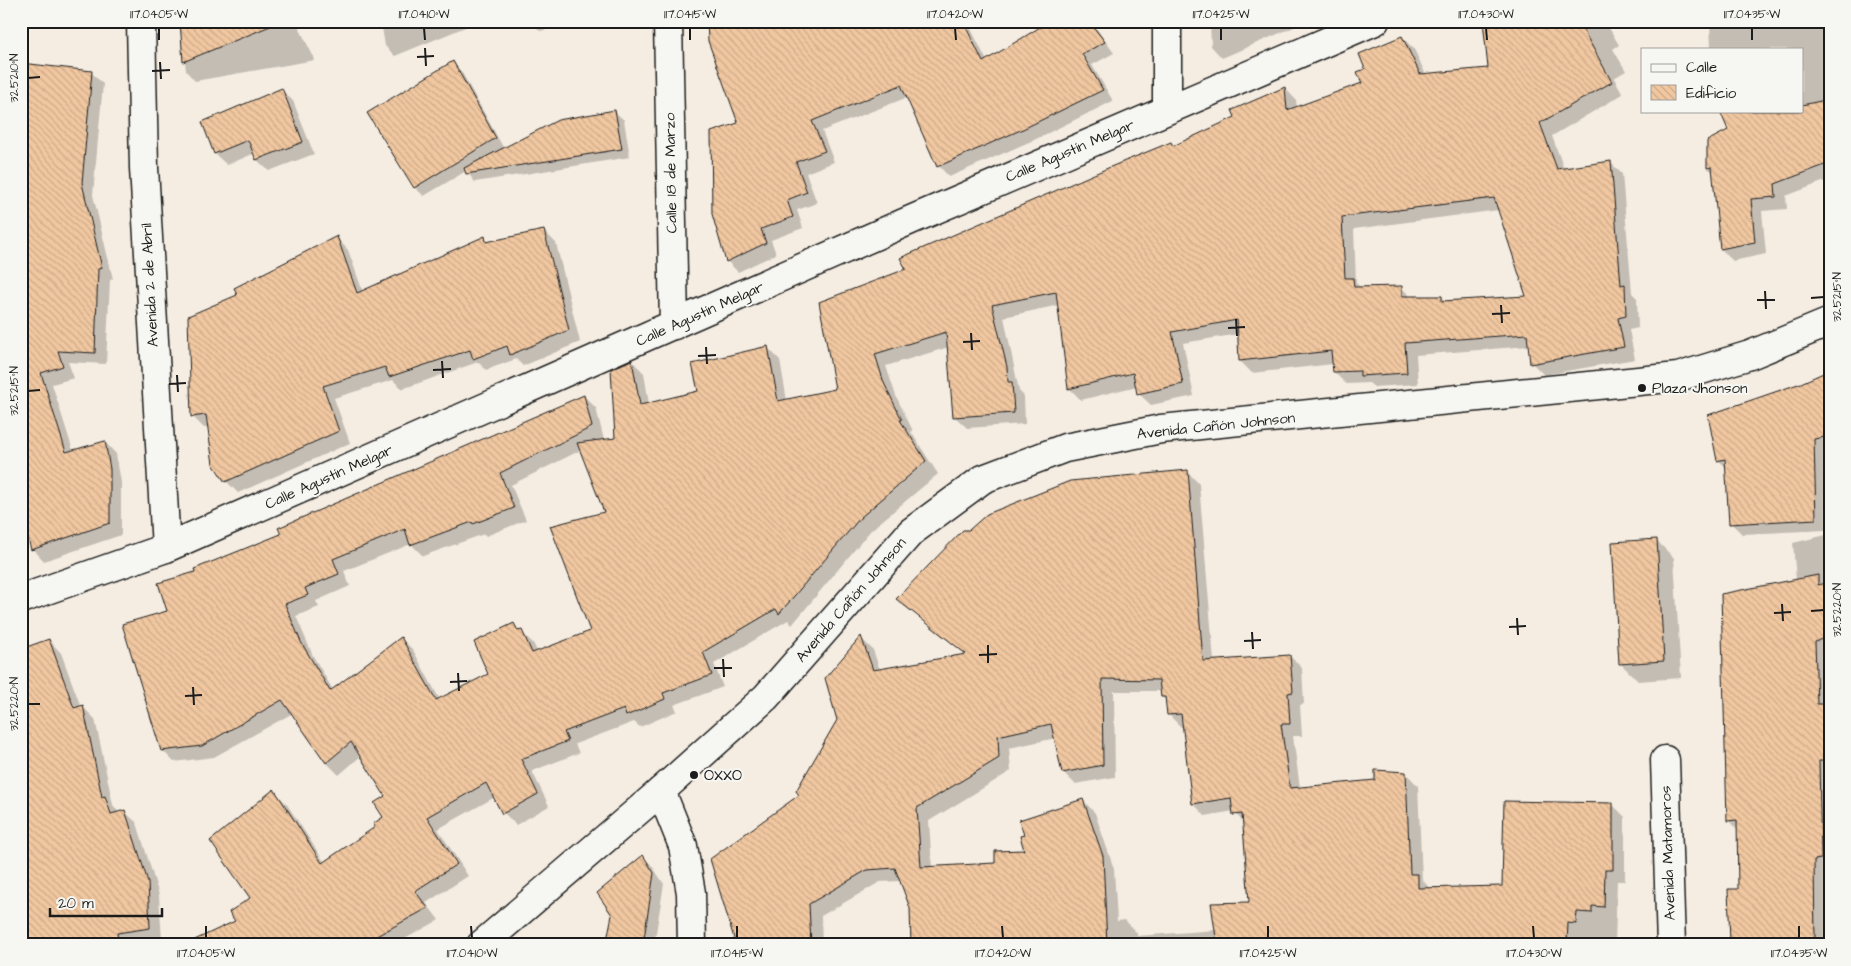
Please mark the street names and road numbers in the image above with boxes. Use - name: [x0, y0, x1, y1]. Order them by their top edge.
- street label: Calle 18 de Marzo: [659, 112, 683, 234]
- street label: Calle Agustín Melgar: [1002, 114, 1138, 189]
- street label: Avenida 2 de Abril: [136, 223, 164, 347]
- street label: Calle Agustín Melgar: [633, 276, 768, 353]
- street label: Avenida Cañón Johnson: [1136, 407, 1297, 445]
- street label: Calle Agustín Melgar: [262, 439, 397, 516]
- street label: Avenida Cañón Johnson: [791, 533, 911, 667]
- street label: Avenida Matamoros: [1655, 785, 1681, 921]

